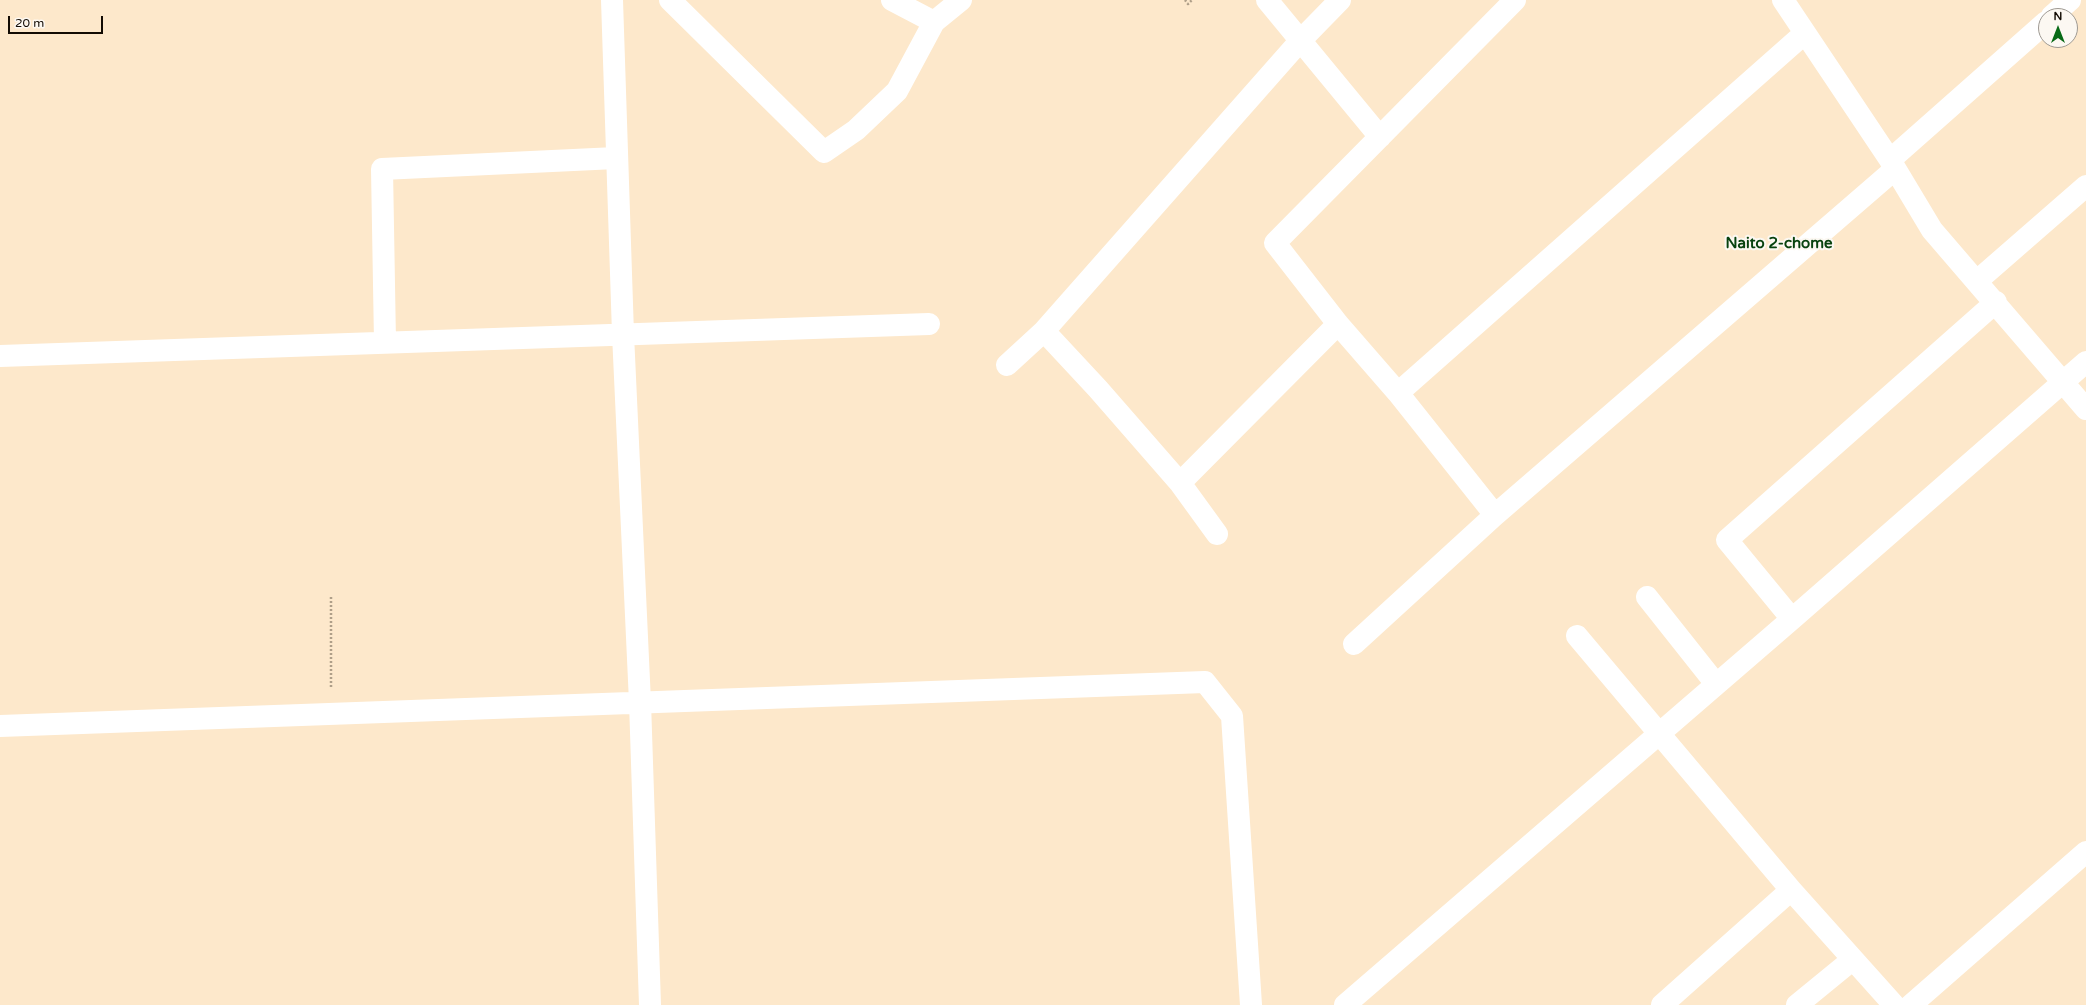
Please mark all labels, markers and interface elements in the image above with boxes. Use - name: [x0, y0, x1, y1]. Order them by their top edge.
- scale bar: [10, 8, 105, 34]
- north arrow: [2038, 8, 2078, 48]
- text: N: [2054, 10, 2062, 23]
- text: 20 m: [15, 16, 44, 30]
- district label: Naito 2-chome: [1726, 235, 1832, 253]

